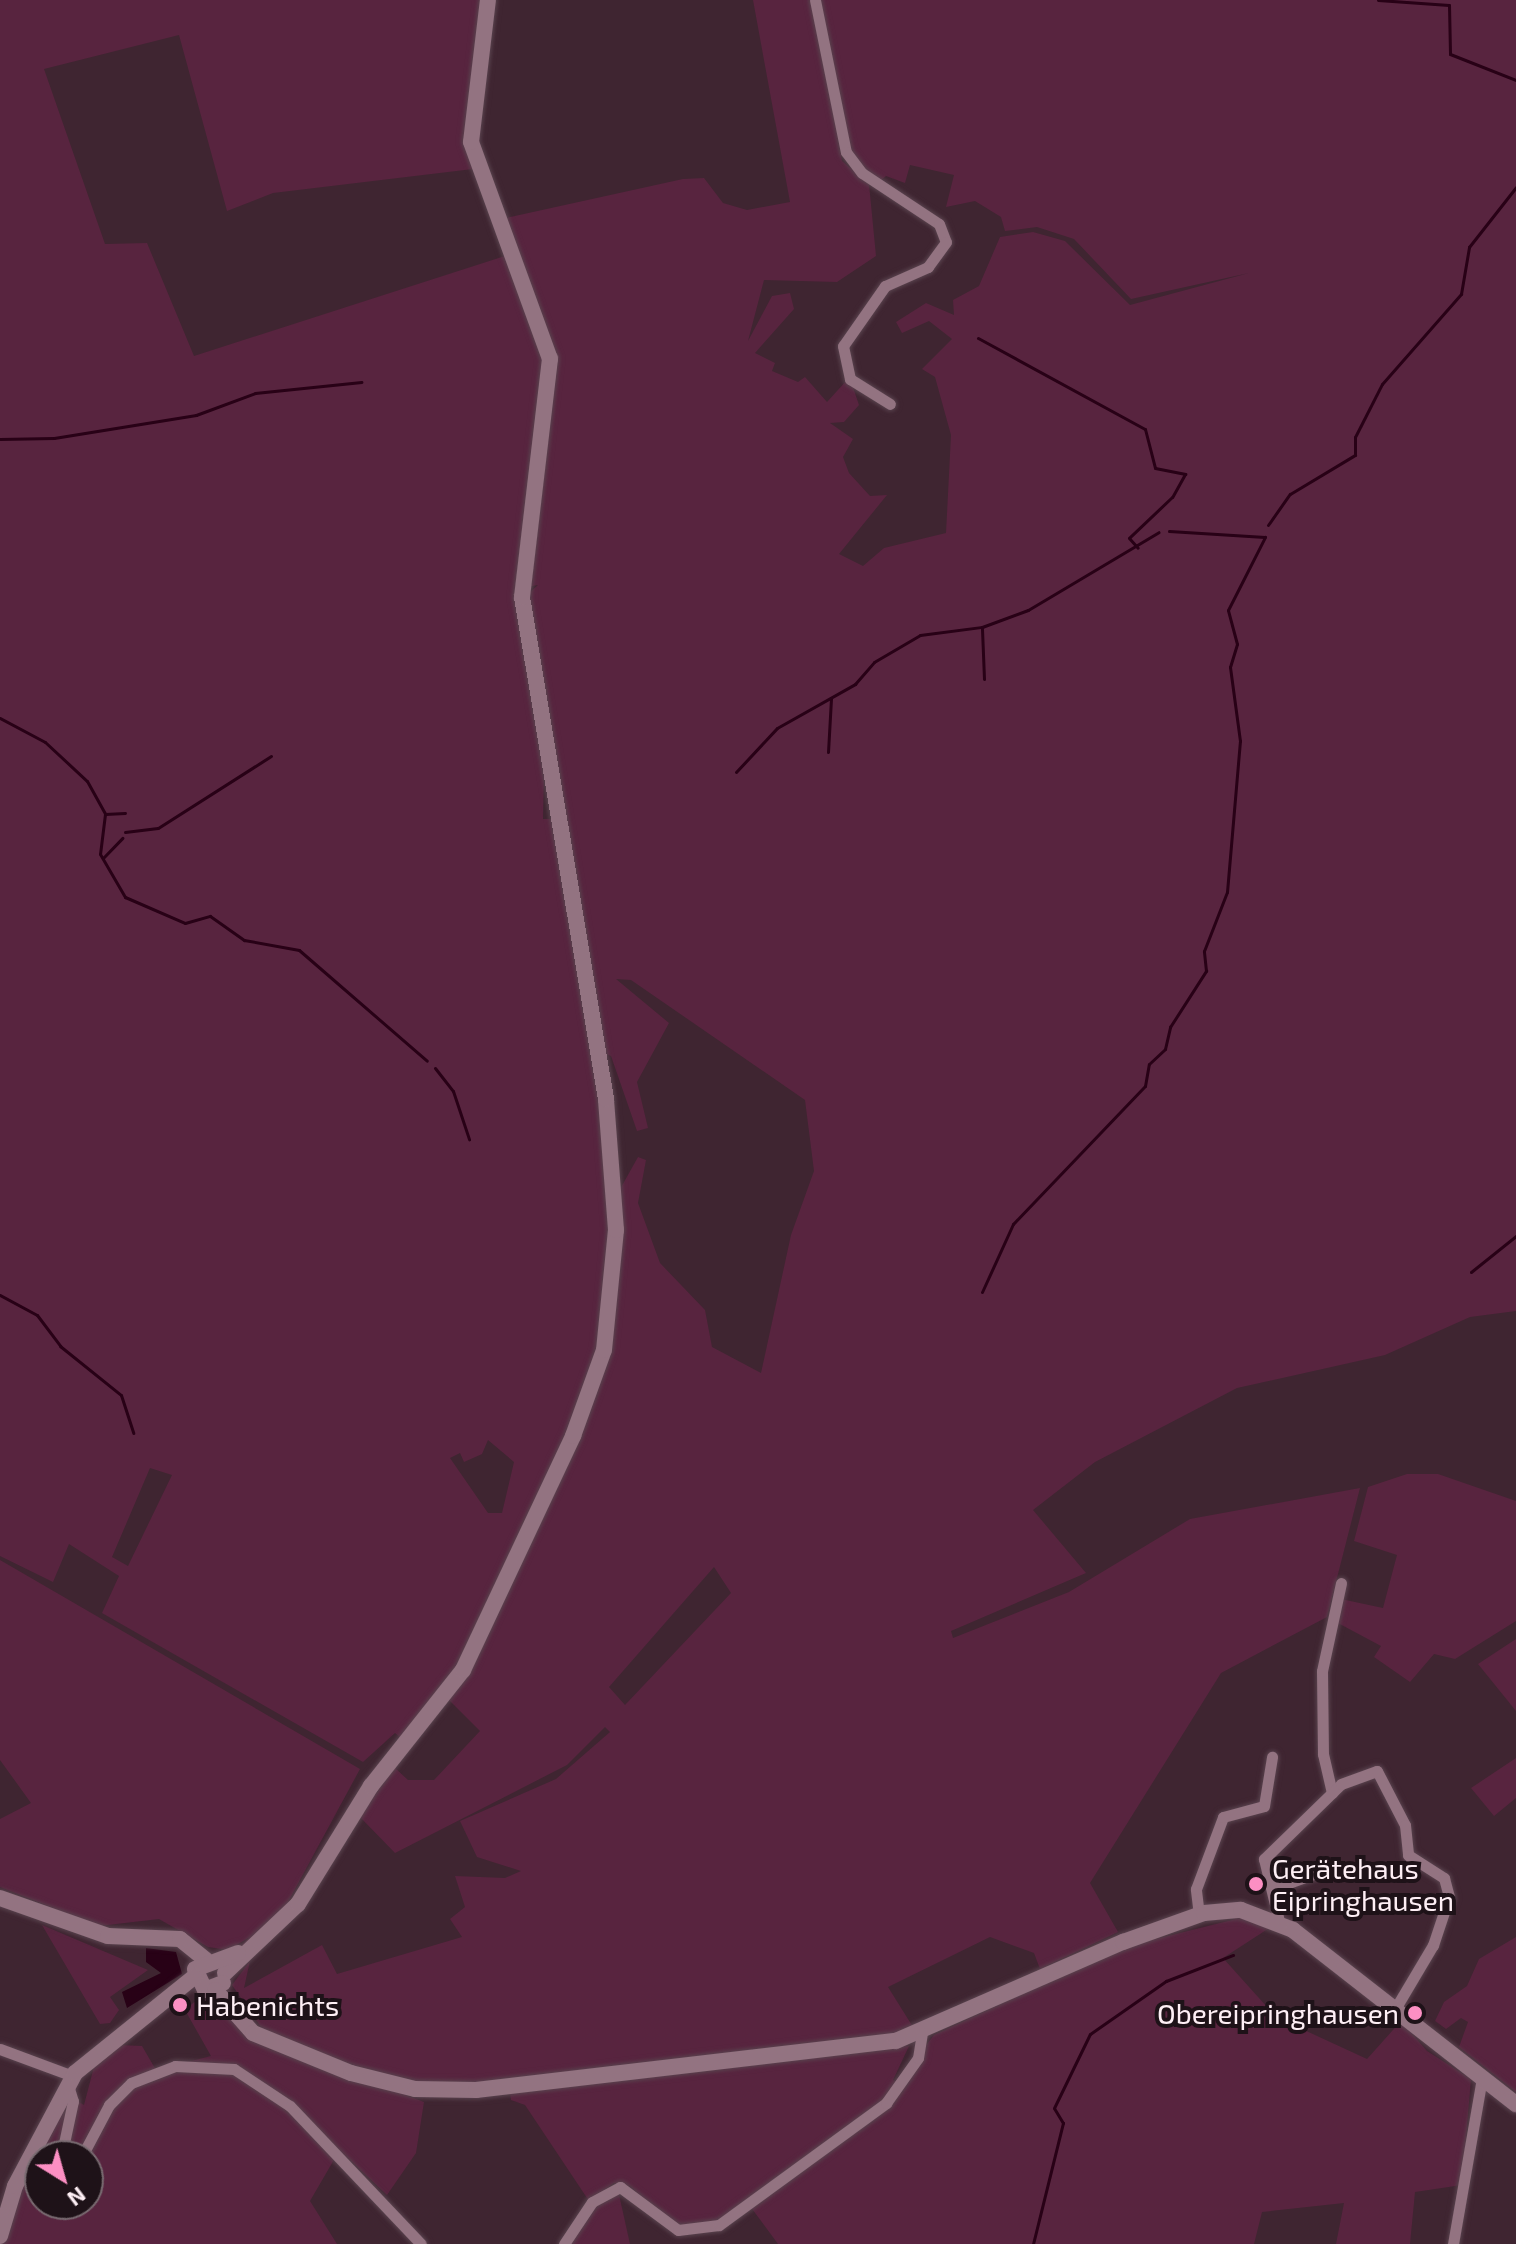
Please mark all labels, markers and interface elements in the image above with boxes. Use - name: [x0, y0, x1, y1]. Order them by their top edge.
- place label: Gerätehaus Eipringhausen: [1272, 1851, 1454, 1917]
- marker: Gerätehaus Eipringhausen: [1247, 1875, 1265, 1893]
- place label: Habenichts: [196, 1988, 339, 2022]
- marker: Habenichts: [171, 1996, 189, 2014]
- place label: Obereipringhausen: [1157, 1996, 1399, 2030]
- marker: Obereipringhausen: [1406, 2004, 1424, 2022]
- north arrow: [24, 2140, 104, 2220]
- text: N: [63, 2182, 91, 2213]

